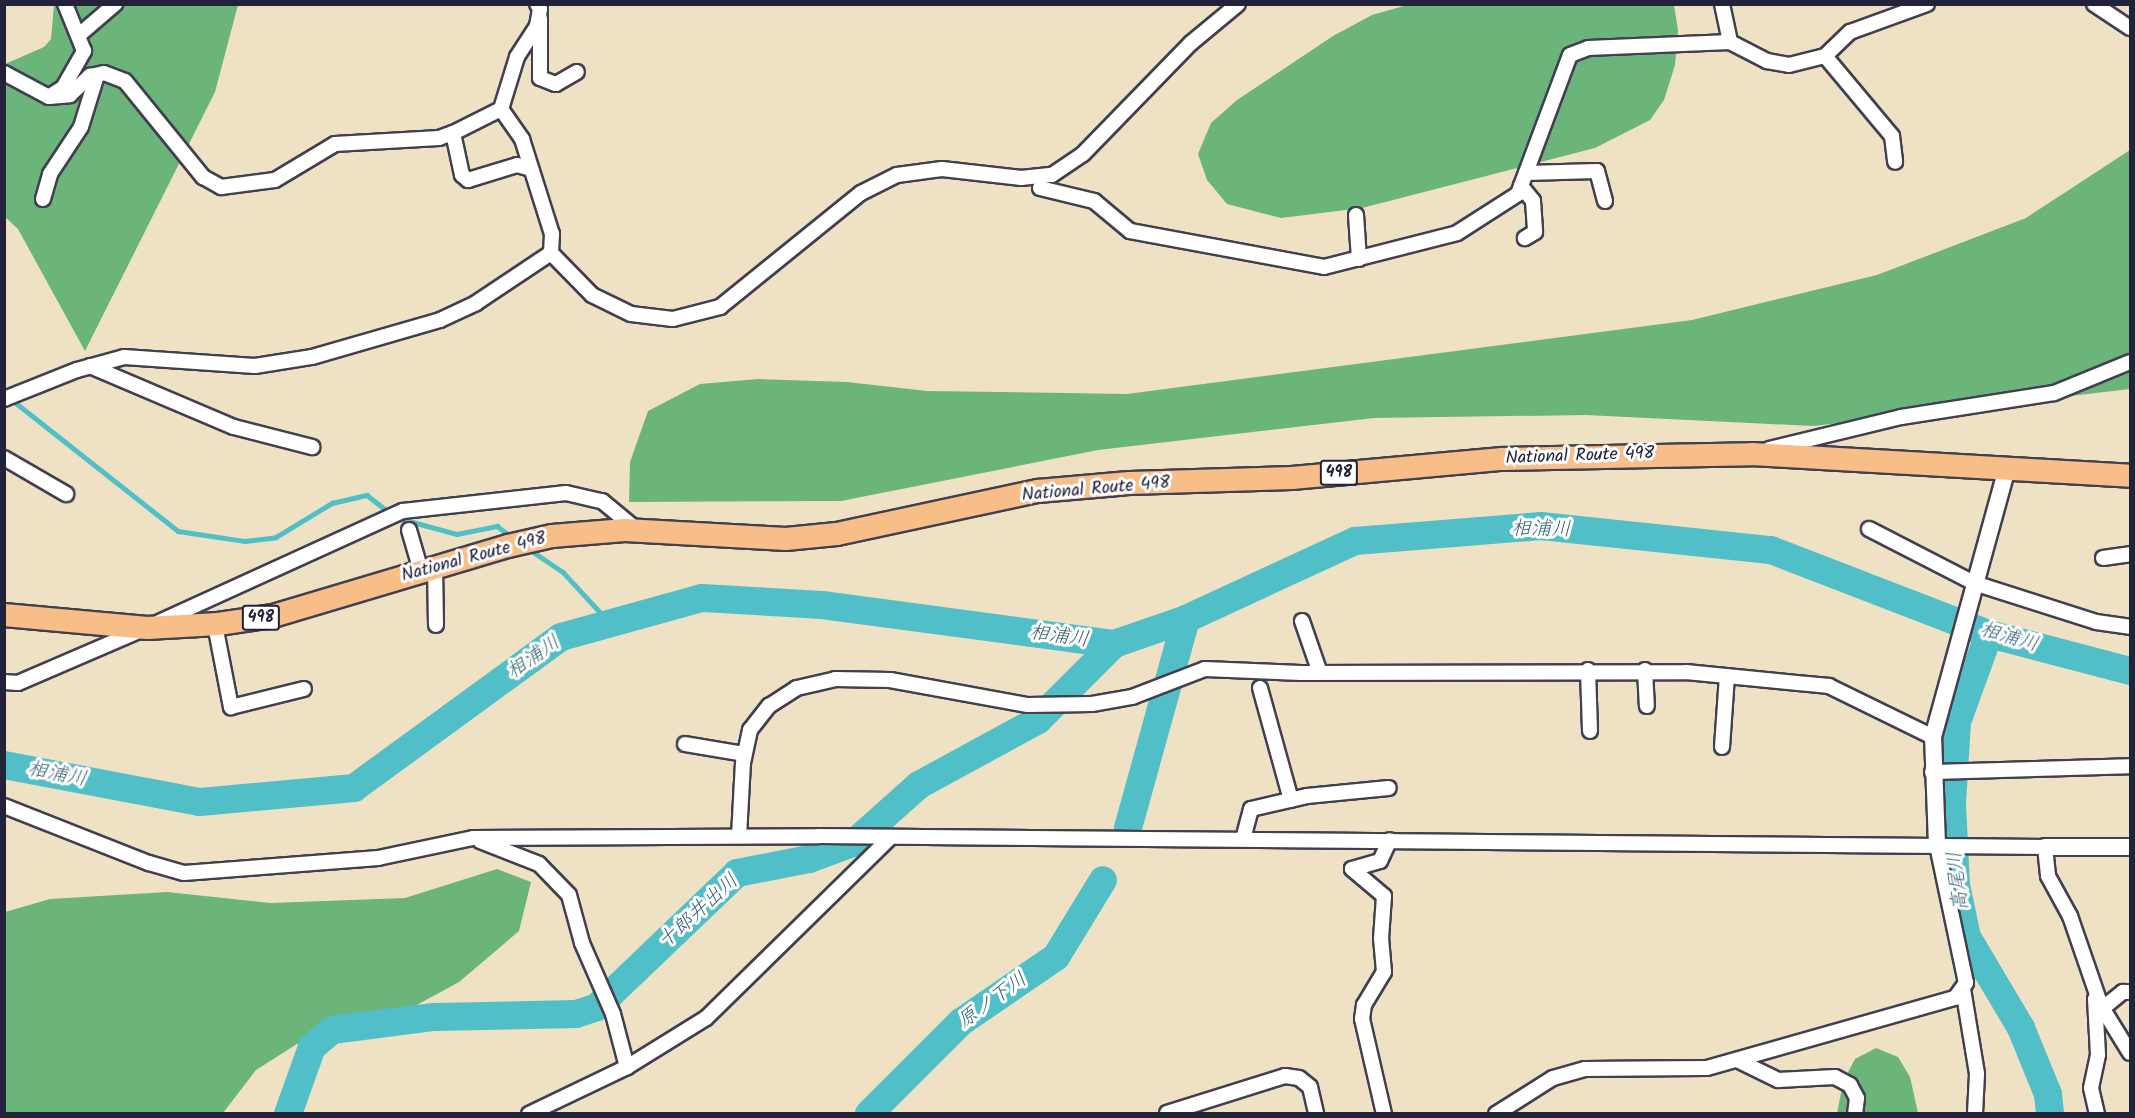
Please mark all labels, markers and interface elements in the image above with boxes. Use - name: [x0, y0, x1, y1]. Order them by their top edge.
- street label: National Route 498: [1505, 444, 1655, 470]
- road number: 498: [1320, 460, 1358, 486]
- street label: National Route 498: [1021, 473, 1171, 507]
- water label: 相浦川: [1511, 517, 1571, 543]
- street label: National Route 498: [399, 528, 549, 588]
- road number: 498: [242, 605, 280, 631]
- water label: 相浦川: [1977, 618, 2041, 658]
- water label: 相浦川: [1028, 621, 1090, 653]
- water label: 相浦川: [503, 631, 565, 685]
- water label: 相浦川: [25, 757, 89, 793]
- water label: 高尾川: [1943, 850, 1975, 912]
- water label: 十郎井出川: [654, 870, 744, 954]
- water label: 原ノ下川: [954, 968, 1032, 1034]

